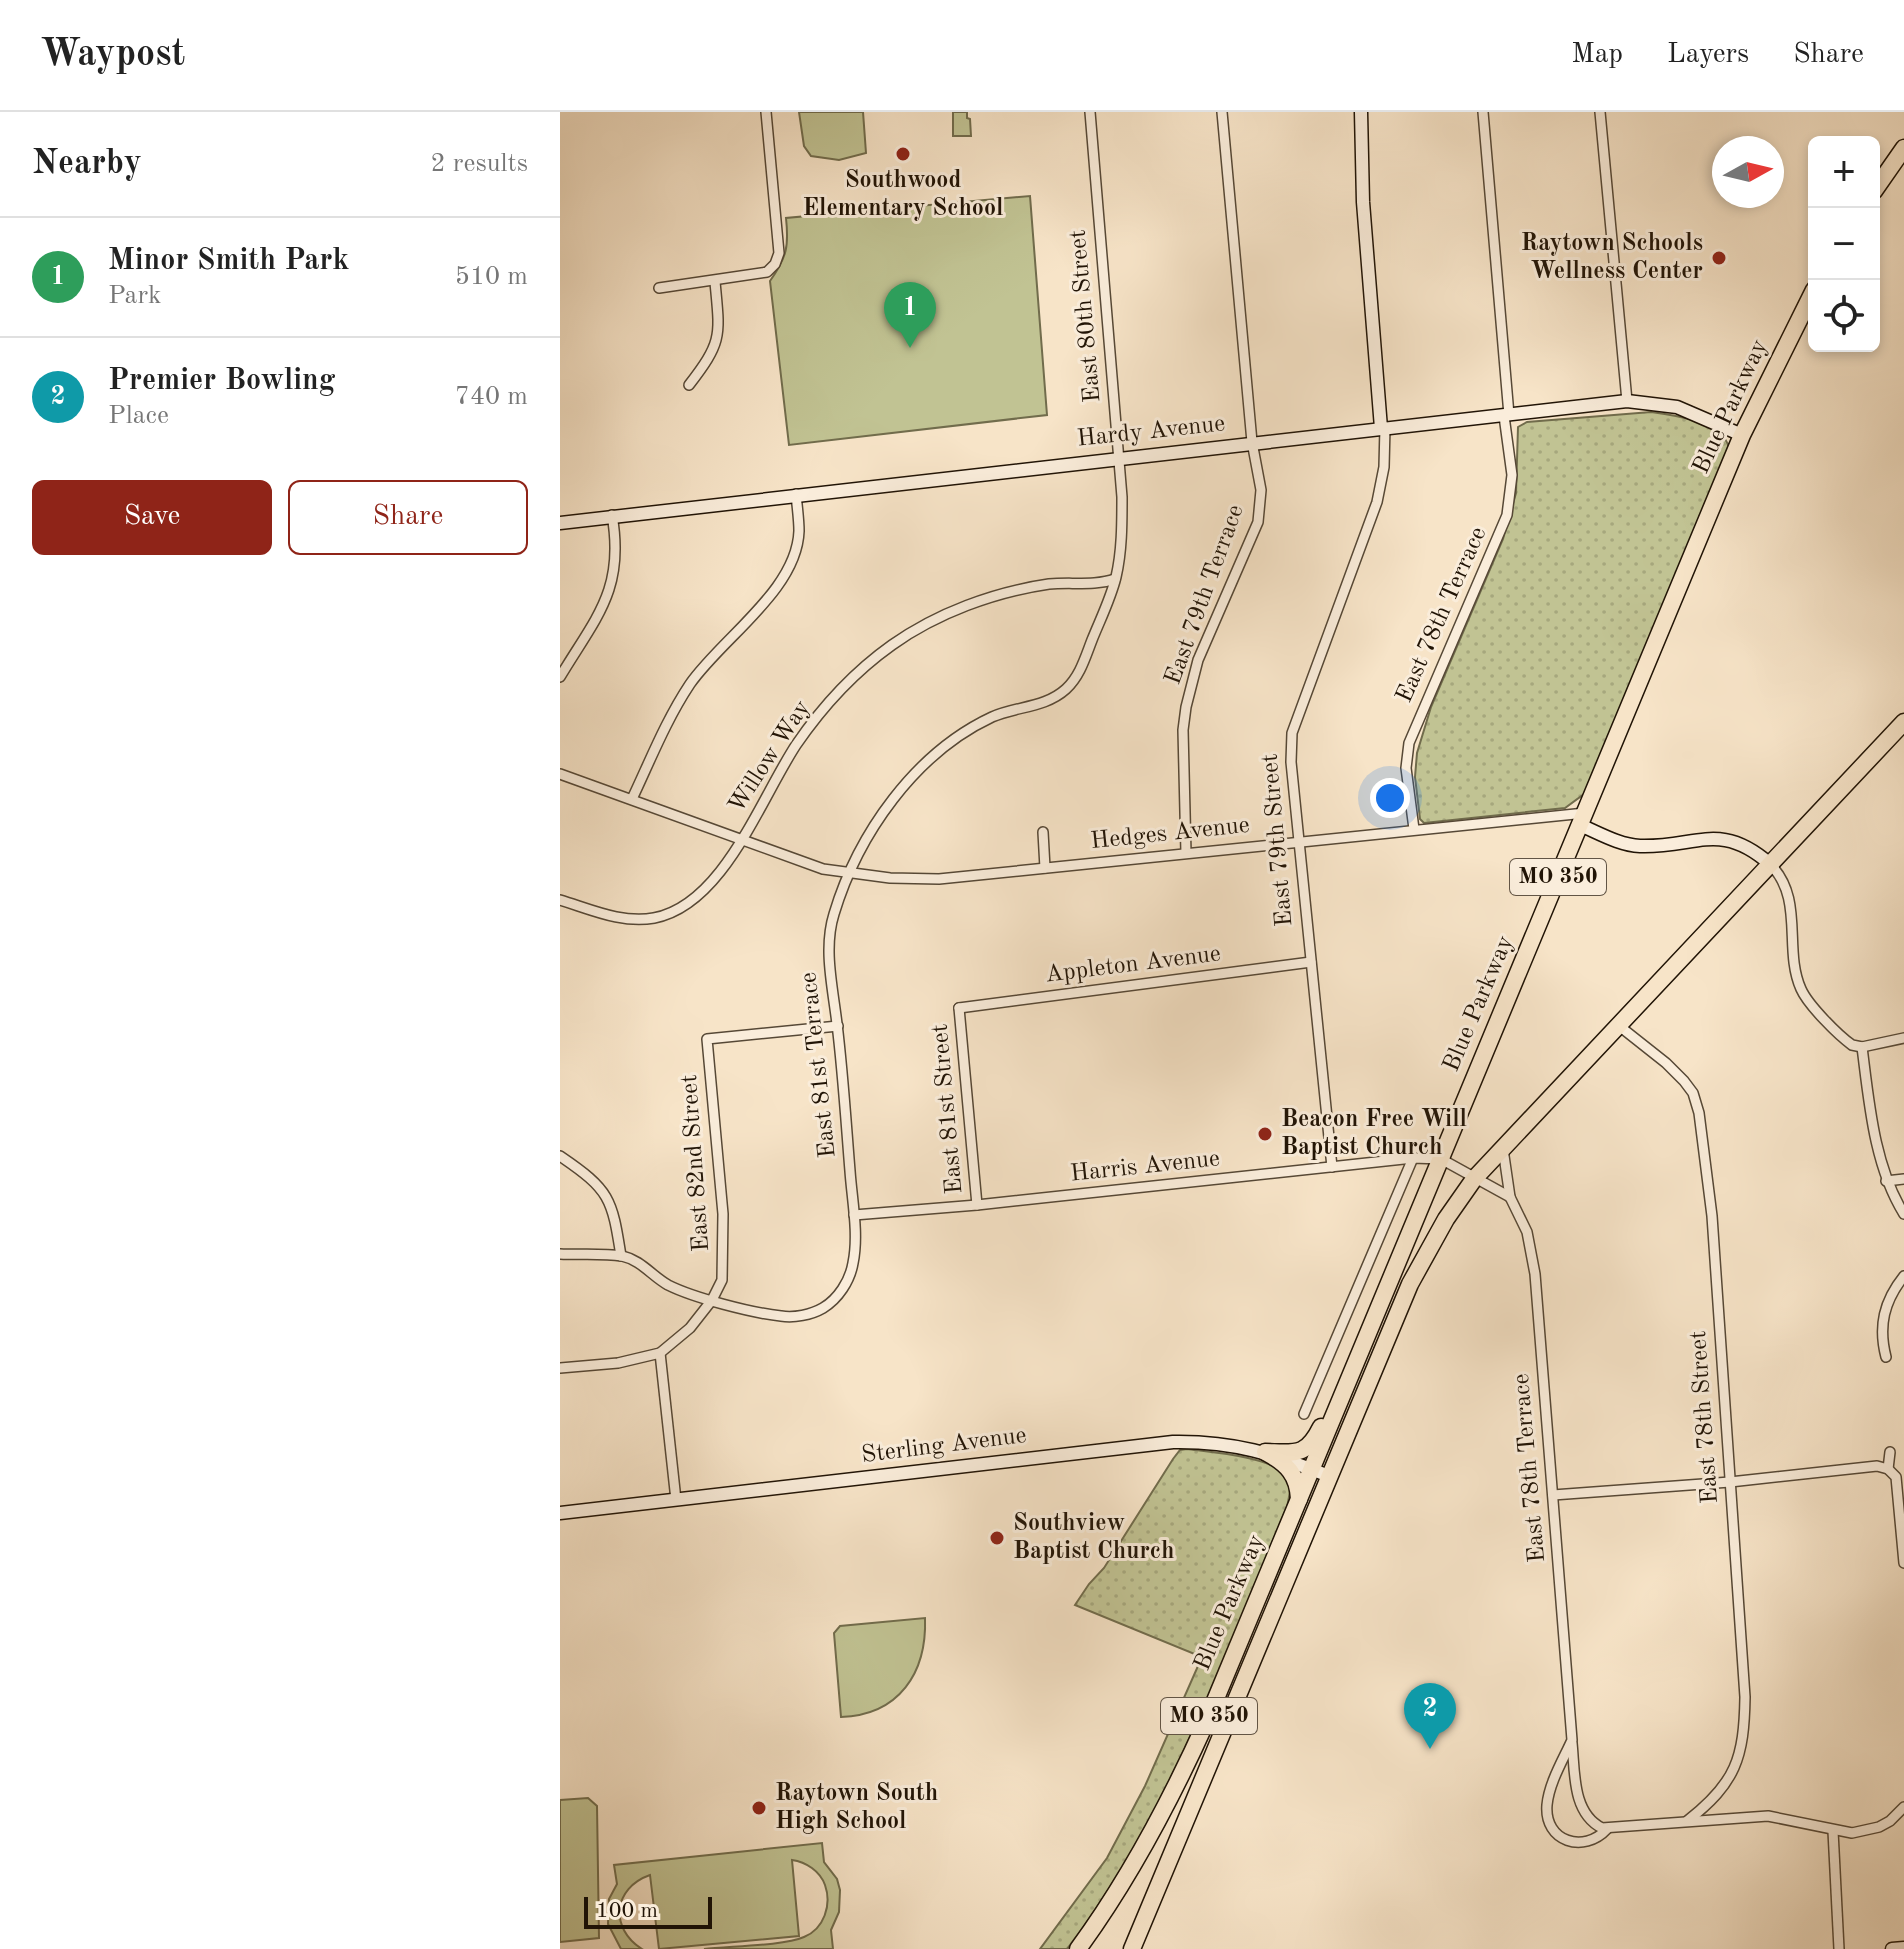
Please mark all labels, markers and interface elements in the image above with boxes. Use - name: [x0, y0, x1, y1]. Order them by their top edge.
- text: Waypost: [40, 36, 185, 74]
- text: Map: [1571, 41, 1623, 69]
- text: Layers: [1667, 41, 1749, 69]
- text: Share: [1793, 41, 1864, 69]
- north arrow: [1712, 136, 1784, 208]
- map controls: [1808, 136, 1880, 352]
- button: +: [1808, 136, 1880, 208]
- marker: Southwood Elementary School: [894, 145, 912, 163]
- text: Nearby: [32, 147, 142, 181]
- text: 2 results: [430, 151, 528, 177]
- place label: Southwood Elementary School: [803, 169, 1003, 221]
- button: −: [1808, 208, 1880, 280]
- street label: East 80th Street: [1066, 228, 1106, 404]
- place label: Raytown Schools Wellness Center: [1521, 232, 1703, 284]
- text: Minor Smith Park: [108, 246, 349, 276]
- marker: Raytown Schools Wellness Center: [1710, 249, 1728, 267]
- text: 1: [50, 264, 66, 290]
- text: 510 m: [455, 264, 528, 290]
- button: locate: [1808, 280, 1880, 352]
- pin: 1: [884, 282, 936, 348]
- text: Park: [108, 283, 162, 309]
- street label: Blue Parkway: [1689, 336, 1773, 478]
- text: Premier Bowling: [108, 366, 335, 396]
- text: 2: [50, 384, 66, 410]
- text: 740 m: [455, 384, 528, 410]
- text: Place: [108, 403, 169, 429]
- street label: Hardy Avenue: [1076, 412, 1226, 452]
- button: Save: [32, 480, 272, 555]
- button: Share: [288, 480, 528, 555]
- street label: East 79th Terrace: [1161, 502, 1249, 688]
- street label: East 78th Terrace: [1392, 524, 1492, 706]
- street label: Willow Way: [725, 696, 815, 818]
- street label: East 79th Street: [1258, 752, 1298, 928]
- your location: [1370, 778, 1410, 818]
- street label: Hedges Avenue: [1089, 814, 1251, 854]
- road number: MO 350: [1510, 859, 1606, 895]
- street label: Blue Parkway: [1440, 932, 1519, 1075]
- street label: Appleton Avenue: [1044, 942, 1222, 988]
- street label: East 81st Terrace: [797, 971, 841, 1159]
- street label: East 81st Street: [929, 1023, 967, 1195]
- street label: East 82nd Street: [678, 1074, 714, 1252]
- place label: Beacon Free Will Baptist Church: [1281, 1108, 1467, 1160]
- marker: Beacon Free Will Baptist Church: [1256, 1125, 1274, 1143]
- street label: Harris Avenue: [1069, 1147, 1221, 1187]
- street label: East 78th Street: [1687, 1330, 1723, 1504]
- street label: East 78th Terrace: [1510, 1373, 1550, 1563]
- street label: Sterling Avenue: [860, 1424, 1028, 1468]
- place label: Southview Baptist Church: [1013, 1512, 1174, 1564]
- marker: Southview Baptist Church: [988, 1529, 1006, 1547]
- street label: Blue Parkway: [1191, 1531, 1270, 1674]
- pin: 2: [1404, 1683, 1456, 1749]
- road number: MO 350: [1161, 1698, 1257, 1734]
- place label: Raytown South High School: [775, 1782, 938, 1834]
- marker: Raytown South High School: [750, 1799, 768, 1817]
- scale bar: [584, 1893, 712, 1929]
- text: 100 m: [596, 1900, 658, 1922]

